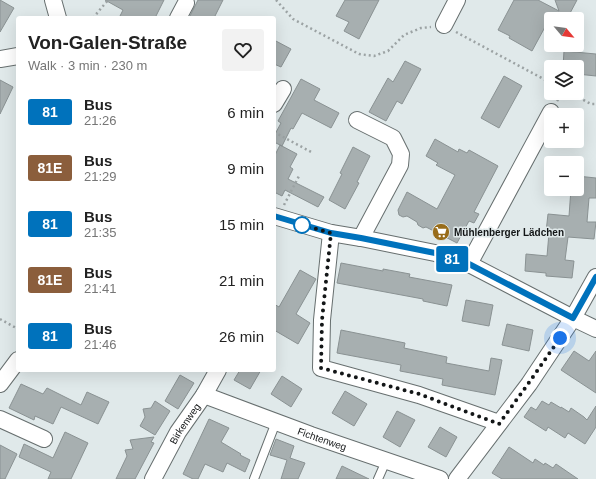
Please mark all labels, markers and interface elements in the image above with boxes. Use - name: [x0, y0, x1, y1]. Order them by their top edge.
- north arrow: [544, 12, 584, 52]
- map controls: [544, 12, 584, 196]
- button: heart: [222, 29, 264, 71]
- text: Von-Galen-Straße: [28, 32, 187, 53]
- text: Walk · 3 min · 230 m: [28, 58, 147, 73]
- button: layers: [544, 60, 584, 100]
- text: Bus: [84, 96, 112, 113]
- text: 81: [42, 104, 58, 120]
- text: 6 min: [227, 104, 264, 121]
- button: +: [544, 108, 584, 148]
- text: 21:26: [84, 113, 117, 128]
- text: Bus: [84, 152, 112, 169]
- button: −: [544, 156, 584, 196]
- text: 81E: [38, 160, 62, 176]
- text: 9 min: [227, 160, 264, 177]
- text: 21:29: [84, 169, 117, 184]
- text: Bus: [84, 208, 112, 225]
- text: 81: [42, 216, 58, 232]
- text: 15 min: [219, 216, 264, 233]
- unlabelled marker: [293, 216, 311, 234]
- supermarket icon: Mühlenberger Lädchen: [431, 222, 451, 242]
- text: 21:35: [84, 225, 117, 240]
- place label: Mühlenberger Lädchen: [454, 227, 564, 238]
- line badge: 81: [434, 246, 470, 272]
- text: 81: [444, 251, 460, 267]
- text: Bus: [84, 264, 112, 281]
- text: 81E: [38, 272, 62, 288]
- text: 21 min: [219, 272, 264, 289]
- text: 21:41: [84, 281, 117, 296]
- text: Bus: [84, 320, 112, 337]
- text: 81: [42, 328, 58, 344]
- text: 26 min: [219, 328, 264, 345]
- your location: [550, 328, 570, 348]
- text: 21:46: [84, 337, 117, 352]
- street label: Birkenweg: [168, 401, 203, 446]
- street label: Fichtenweg: [296, 425, 348, 453]

